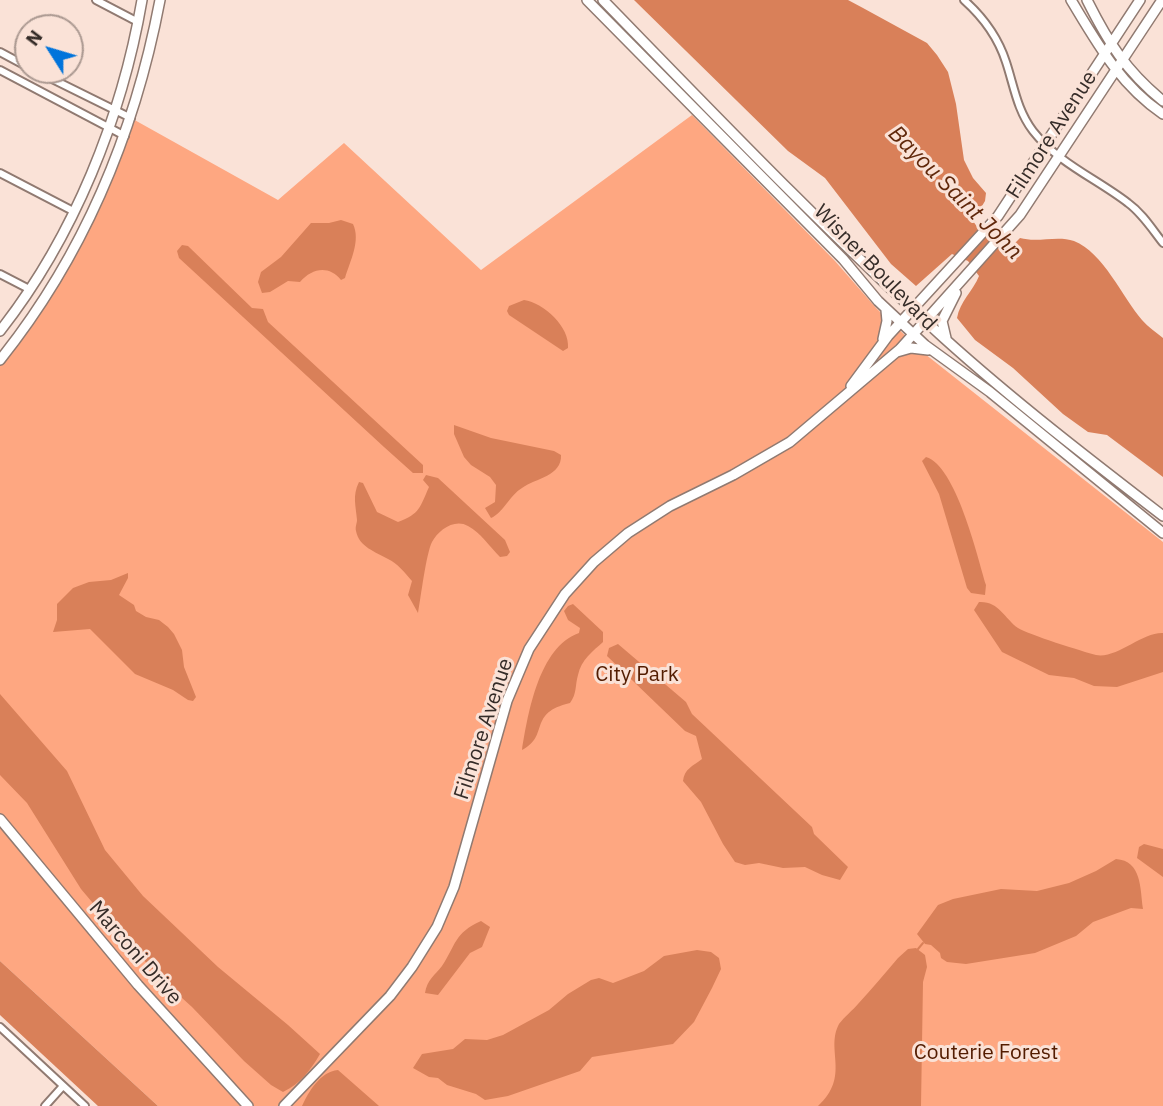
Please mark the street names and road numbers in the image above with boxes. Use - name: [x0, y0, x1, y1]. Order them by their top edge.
- street label: Filmore Avenue: [1001, 66, 1103, 204]
- street label: Wisner Boulevard: [808, 200, 942, 336]
- street label: Filmore Avenue: [449, 655, 519, 803]
- street label: Marconi Drive: [83, 896, 187, 1010]

